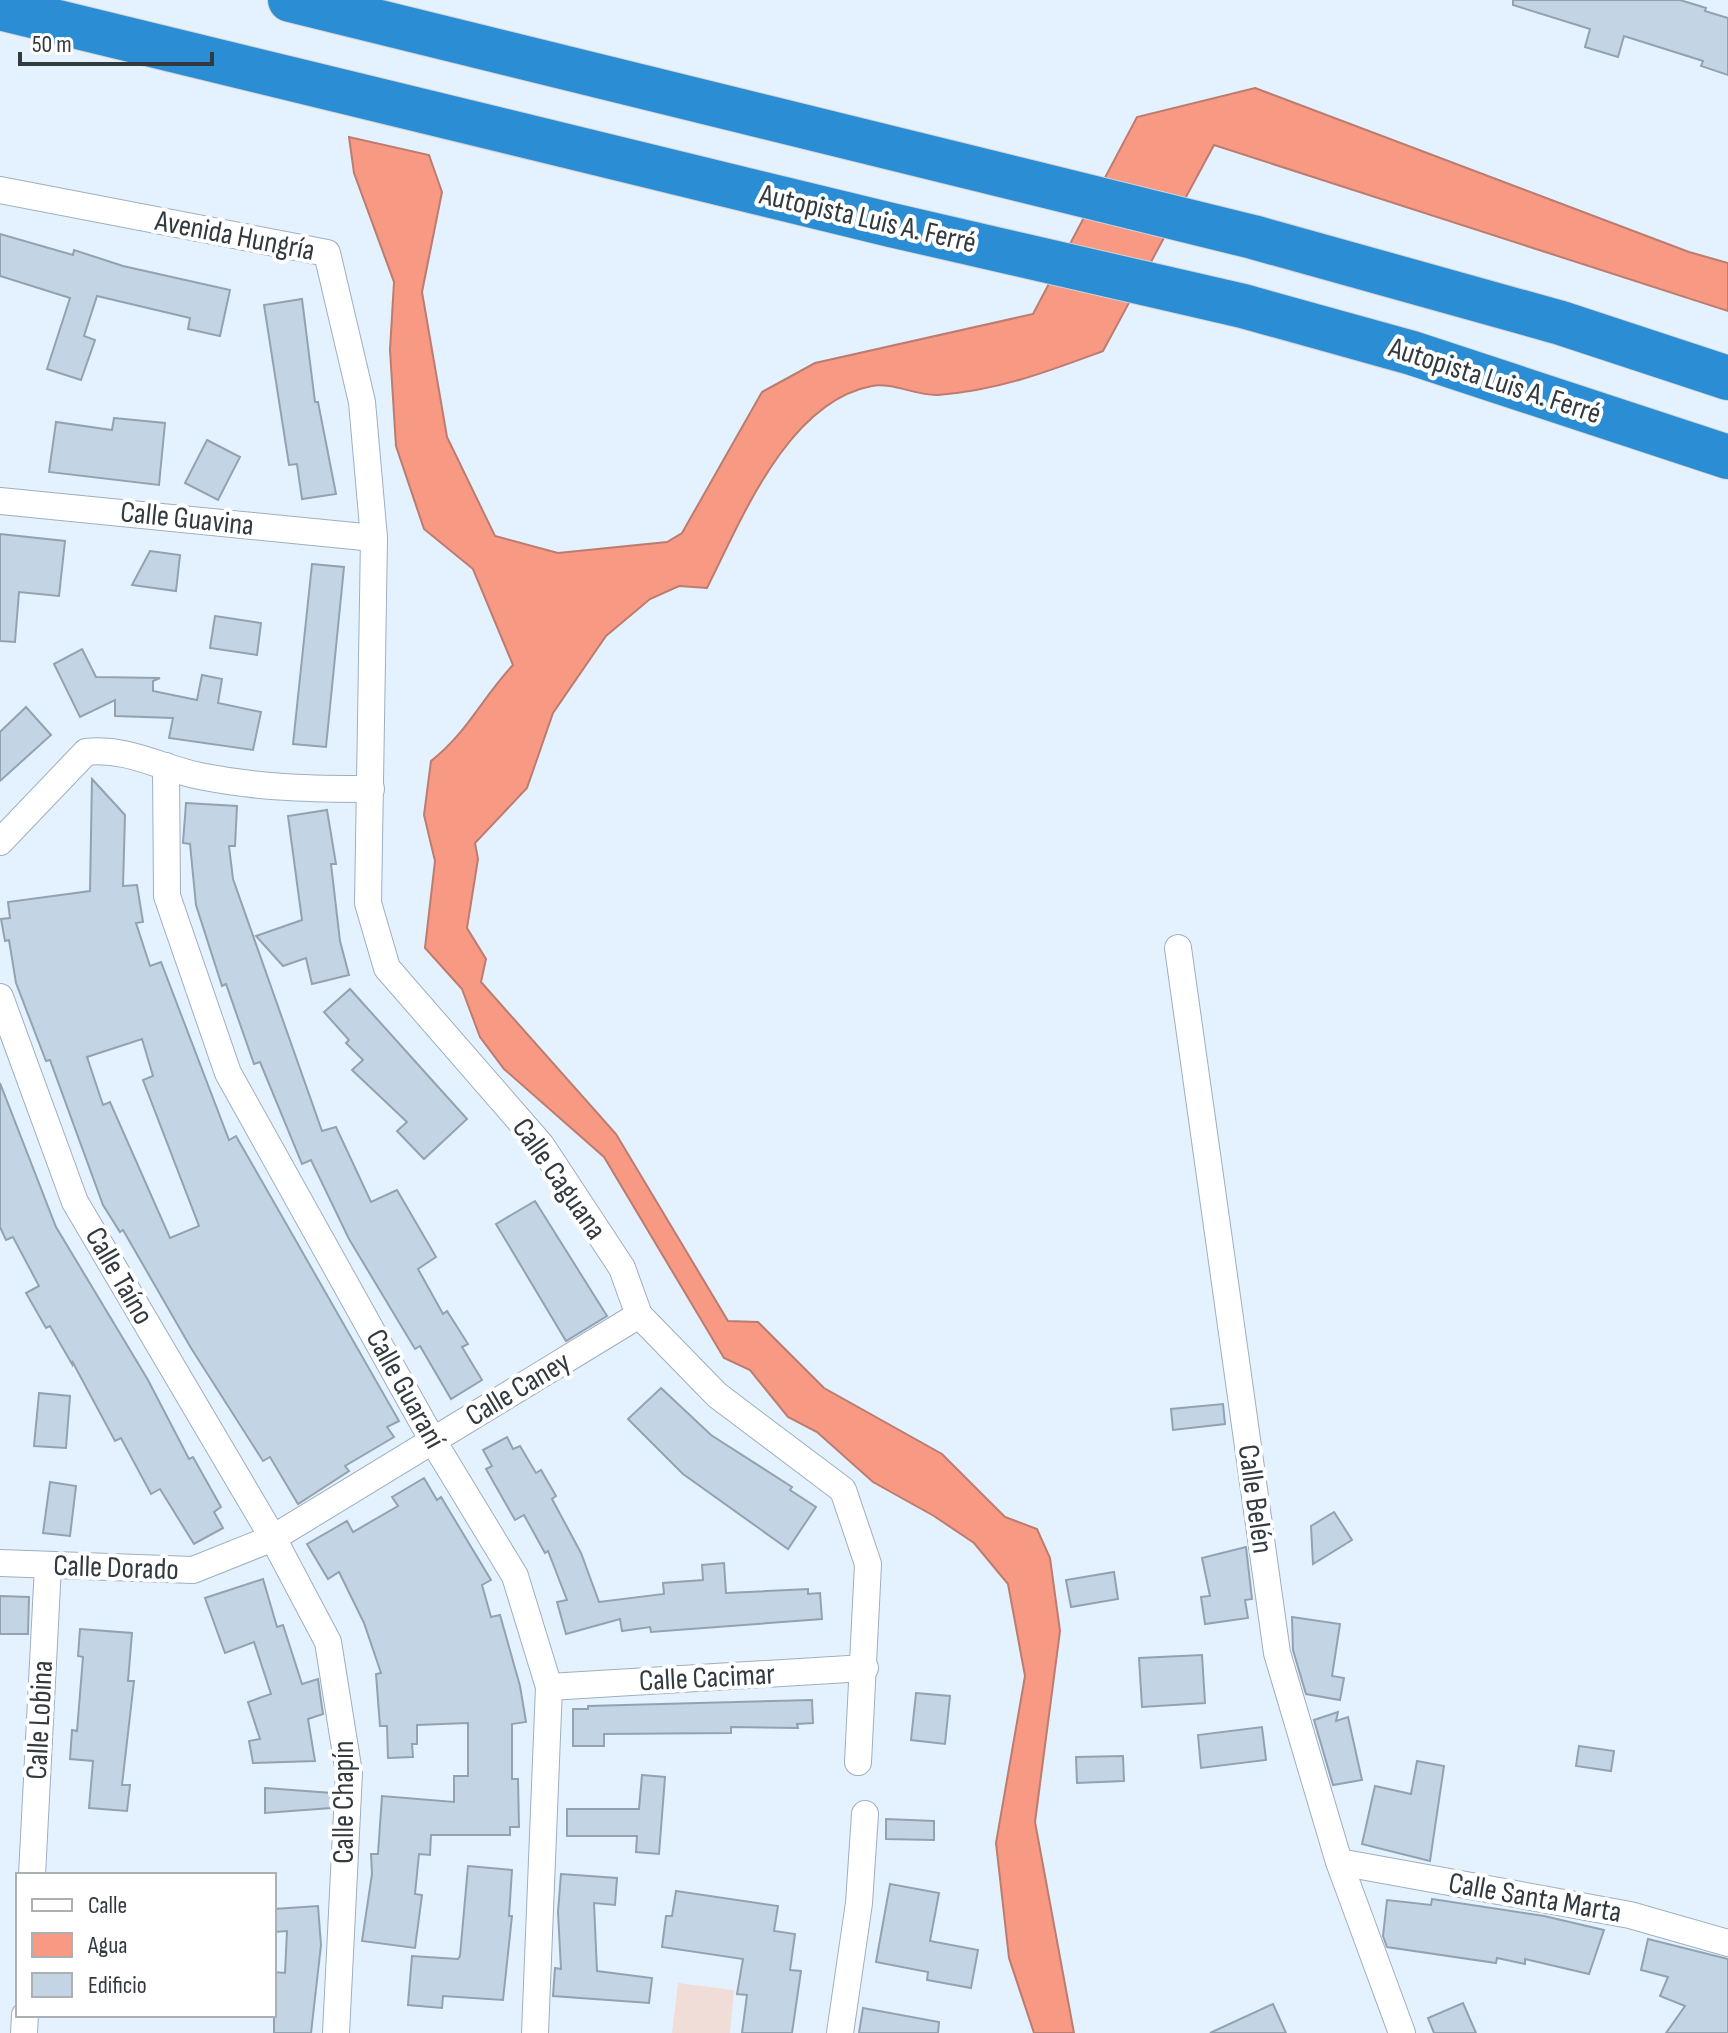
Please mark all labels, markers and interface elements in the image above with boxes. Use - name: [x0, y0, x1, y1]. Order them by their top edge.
- scale bar: [20, 16, 212, 66]
- text: 50 m: [32, 30, 72, 59]
- street label: Autopista Luis A. Ferré: [755, 176, 980, 261]
- street label: Avenida Hungría: [151, 203, 318, 269]
- street label: Autopista Luis A. Ferré: [1383, 329, 1606, 432]
- street label: Calle Guavina: [118, 494, 256, 544]
- street label: Calle Caguana: [504, 1111, 614, 1247]
- street label: Calle Taíno: [77, 1221, 161, 1331]
- street label: Calle Guaraní: [358, 1323, 453, 1455]
- street label: Calle Caney: [459, 1344, 577, 1434]
- street label: Calle Belén: [1230, 1442, 1280, 1556]
- street label: Calle Dorado: [53, 1548, 179, 1588]
- street label: Calle Cacimar: [638, 1656, 776, 1700]
- street label: Calle Lobina: [19, 1660, 61, 1780]
- street label: Calle Chapín: [326, 1740, 362, 1864]
- street label: Calle Santa Marta: [1446, 1865, 1624, 1931]
- legend: [16, 1873, 276, 2017]
- text: Calle: [88, 1891, 127, 1920]
- text: Agua: [87, 1931, 127, 1960]
- text: Edificio: [88, 1971, 147, 2000]

